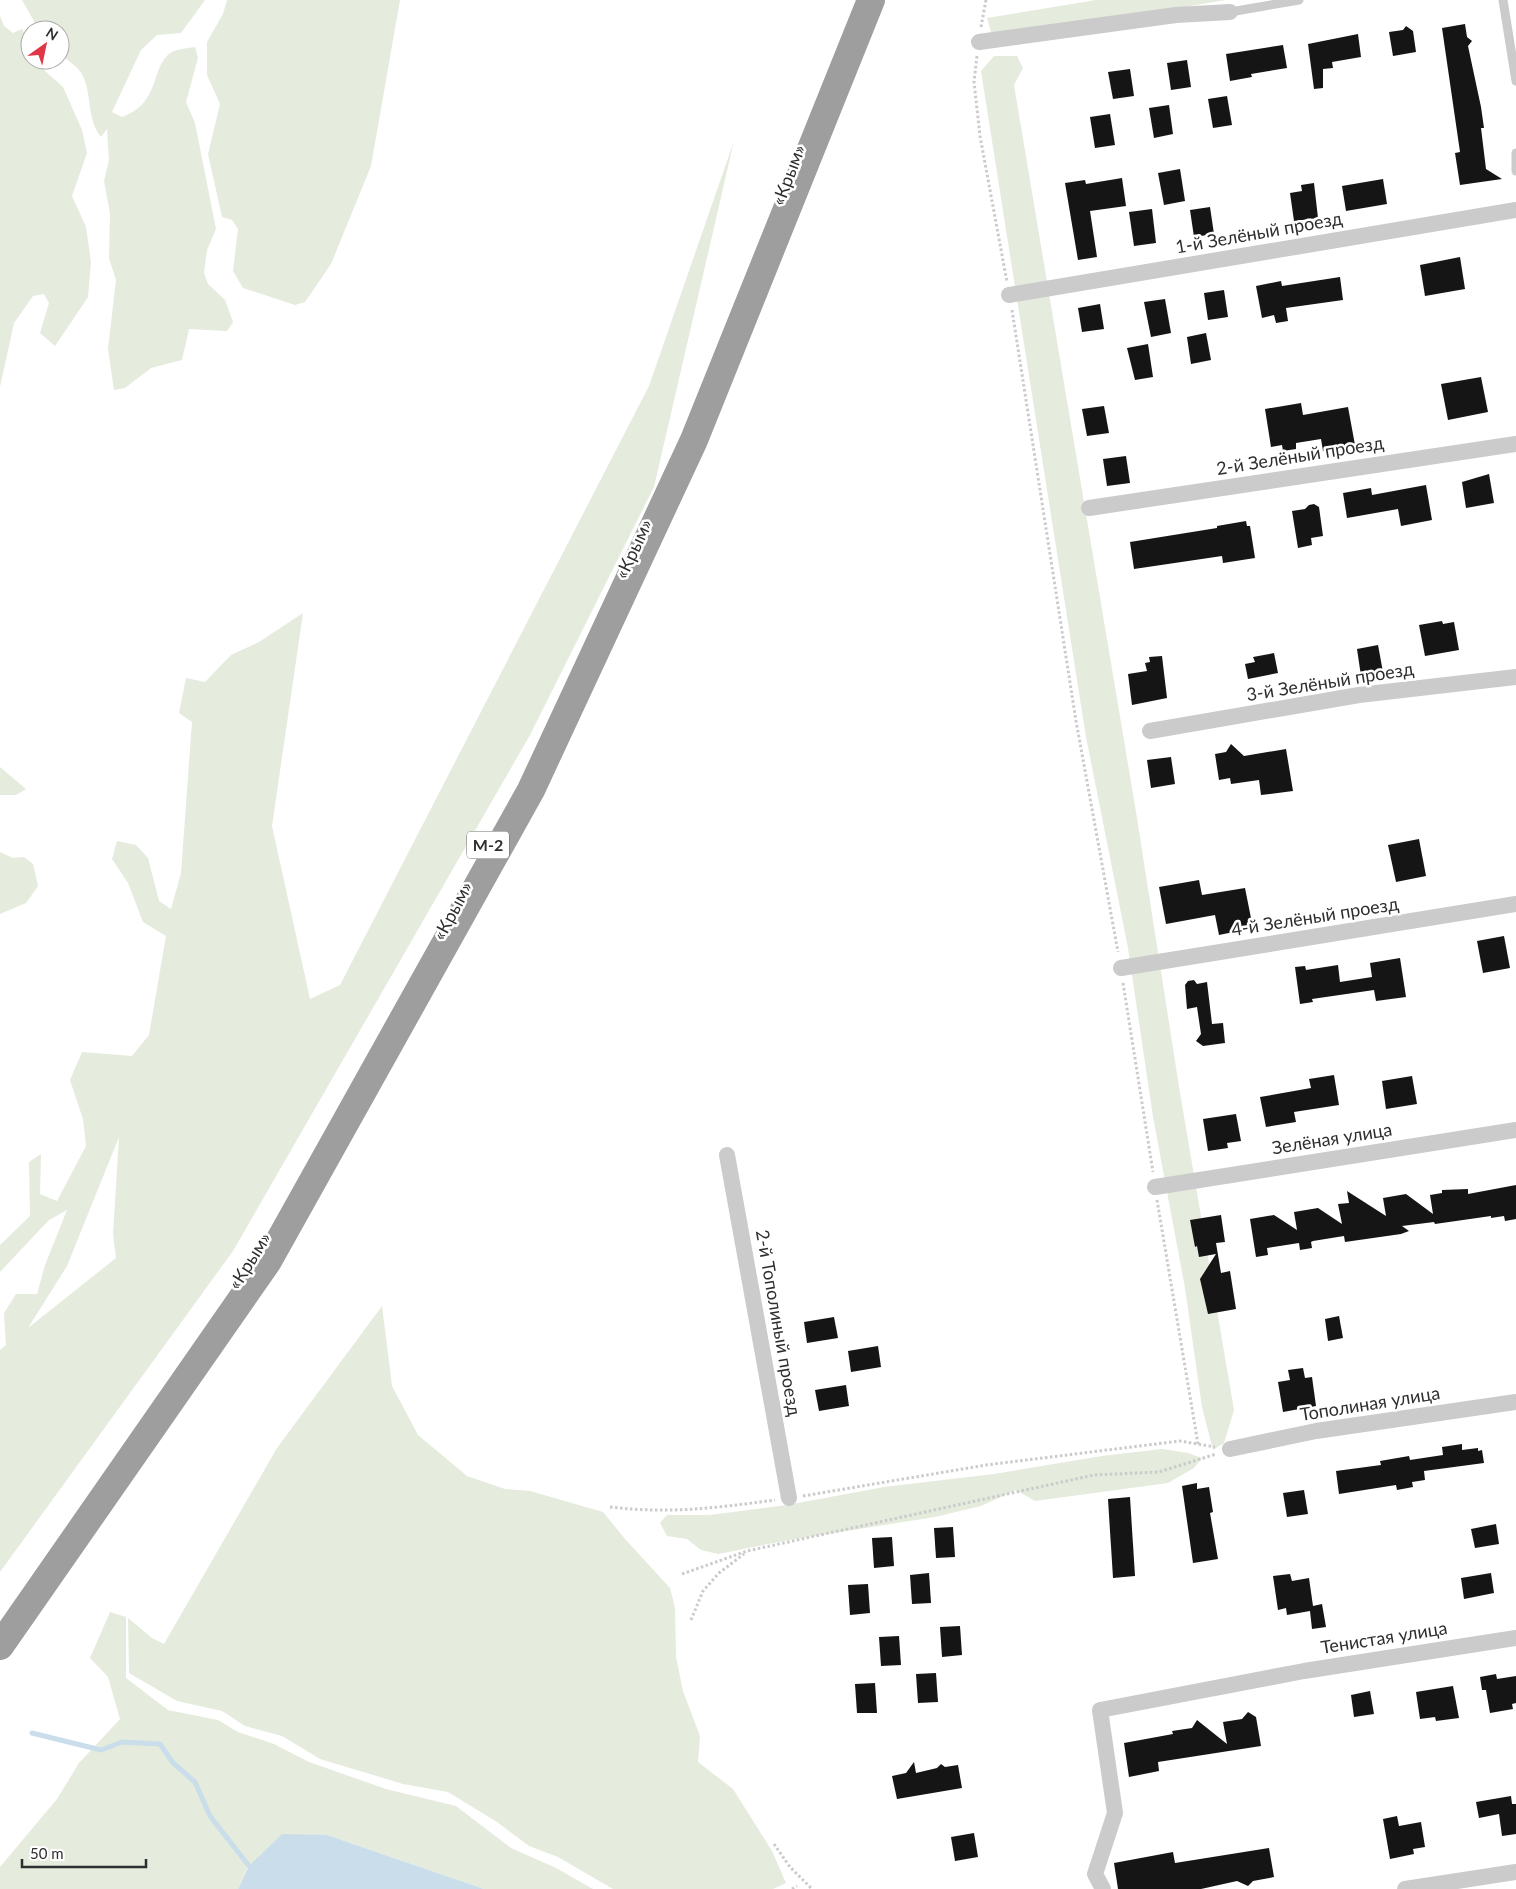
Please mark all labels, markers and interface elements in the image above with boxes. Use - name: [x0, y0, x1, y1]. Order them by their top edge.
- north arrow: [20, 20, 70, 70]
- text: N: [43, 24, 62, 44]
- street label: «Крым»: [766, 141, 810, 208]
- street label: 1-й Зелёный проезд: [1174, 207, 1344, 258]
- street label: 2-й Зелёный проезд: [1215, 431, 1385, 479]
- street label: «Крым»: [610, 515, 656, 582]
- street label: 3-й Зелёный проезд: [1245, 657, 1415, 705]
- road number: М-2: [467, 832, 509, 858]
- street label: «Крым»: [428, 877, 477, 944]
- street label: 4-й Зелёный проезд: [1230, 892, 1400, 940]
- street label: Зелёная улица: [1270, 1118, 1394, 1158]
- street label: «Крым»: [223, 1228, 275, 1293]
- street label: 2-й Тополиный проезд: [752, 1228, 806, 1418]
- street label: Тополиная улица: [1298, 1381, 1441, 1425]
- street label: Тенистая улица: [1319, 1616, 1449, 1658]
- scale bar: [22, 1836, 146, 1868]
- text: 50 m: [30, 1844, 64, 1862]

